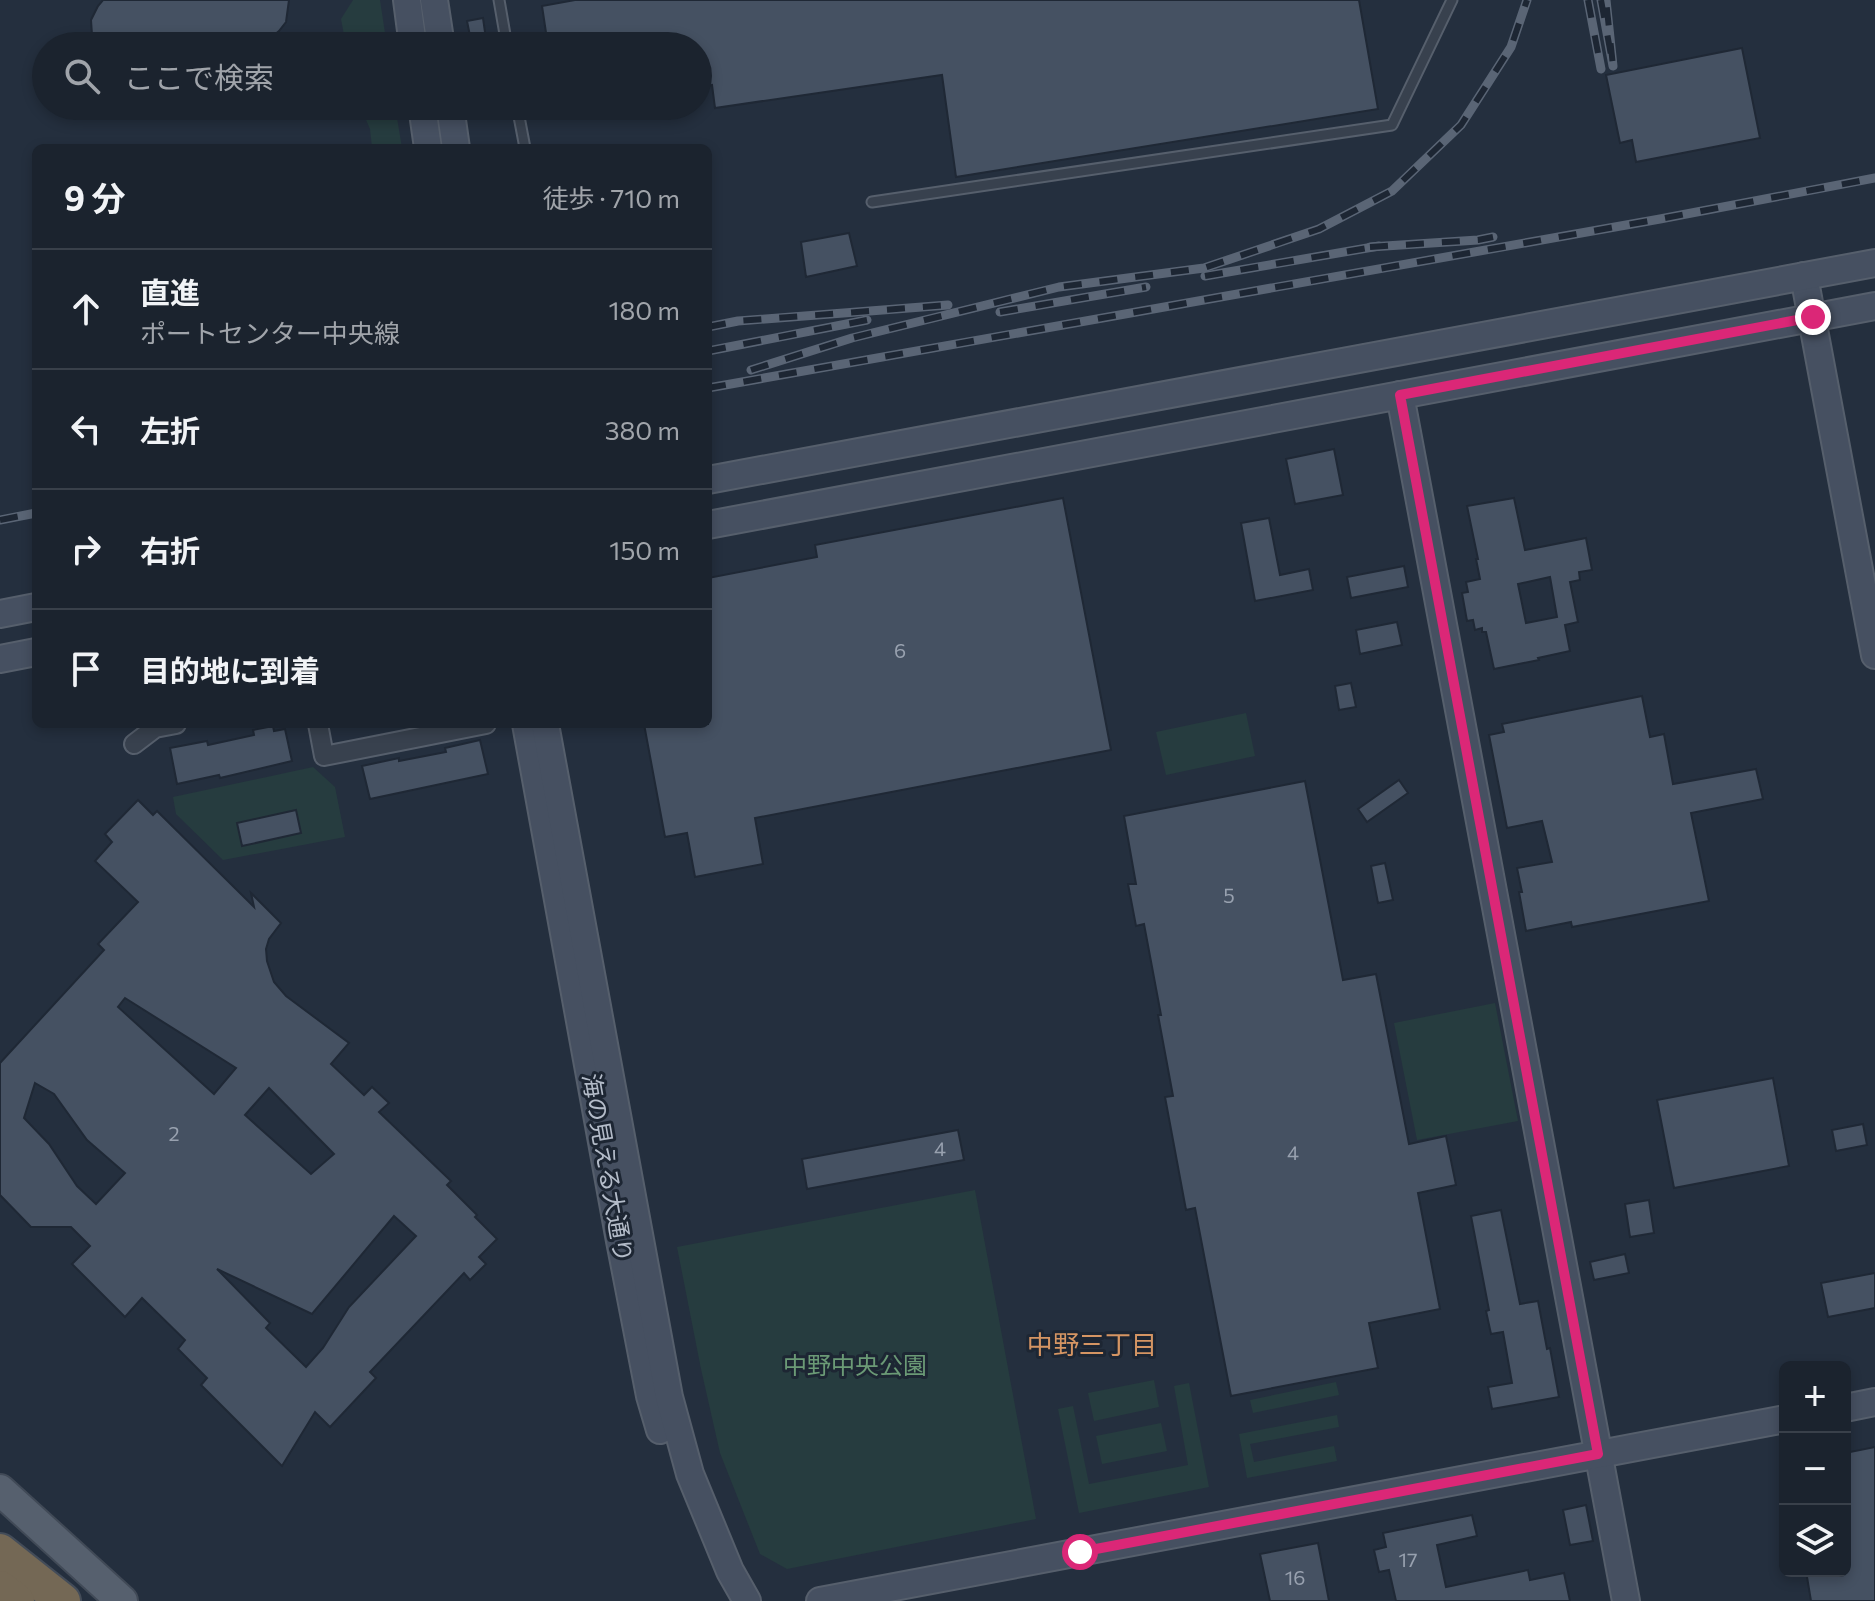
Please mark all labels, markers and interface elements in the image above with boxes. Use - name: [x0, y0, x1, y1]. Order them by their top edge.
- search box: [32, 32, 712, 120]
- icon: search: [60, 54, 104, 98]
- text: ここで検索: [124, 58, 274, 95]
- text: 9 分: [64, 176, 125, 218]
- text: 徒歩 · 710 m: [542, 182, 680, 213]
- text: 直進: [140, 273, 200, 310]
- icon: ahead: [64, 287, 108, 331]
- text: 180 m: [608, 294, 680, 325]
- route end: [1795, 299, 1831, 335]
- text: ポートセンター中央線: [140, 317, 400, 348]
- icon: left: [64, 407, 108, 451]
- text: 左折: [140, 411, 200, 448]
- text: 380 m: [605, 414, 680, 445]
- icon: right: [64, 527, 108, 571]
- text: 右折: [140, 531, 200, 568]
- text: 150 m: [609, 534, 680, 565]
- house number: 6: [894, 638, 906, 662]
- icon: arrive: [64, 647, 108, 691]
- text: 目的地に到着: [140, 651, 320, 688]
- house number: 5: [1223, 883, 1235, 907]
- street label: 海の見える大通り: [578, 1071, 639, 1264]
- house number: 2: [168, 1121, 180, 1145]
- house number: 4: [934, 1136, 946, 1160]
- house number: 4: [1287, 1140, 1299, 1164]
- district label: 中野三丁目: [1027, 1328, 1157, 1359]
- park label: 中野中央公園: [783, 1350, 927, 1379]
- map controls: [1779, 1361, 1851, 1577]
- button: +: [1779, 1361, 1851, 1433]
- button: −: [1779, 1433, 1851, 1505]
- button: layers: [1779, 1505, 1851, 1577]
- route start: [1062, 1534, 1098, 1570]
- house number: 17: [1398, 1547, 1418, 1571]
- house number: 16: [1285, 1565, 1305, 1589]

